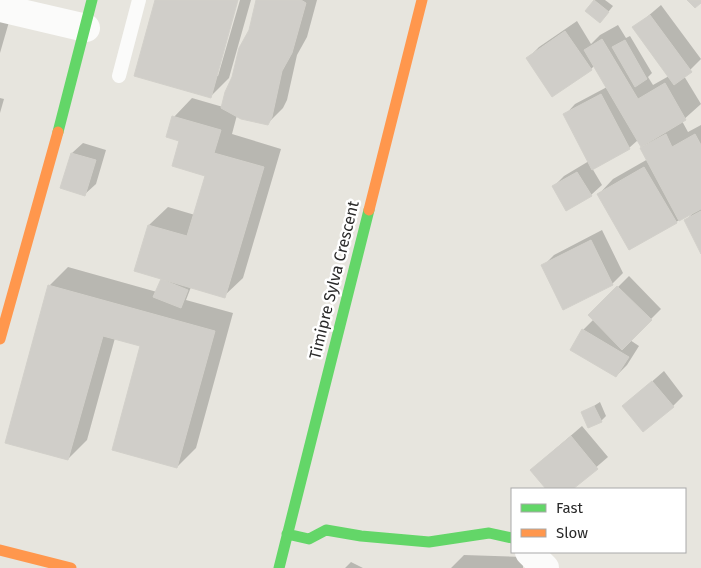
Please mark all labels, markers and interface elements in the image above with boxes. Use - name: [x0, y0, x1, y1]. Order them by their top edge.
- street label: Timipre Sylva Crescent: [305, 199, 363, 361]
- legend: [511, 488, 686, 553]
- text: Fast: [556, 499, 583, 517]
- text: Slow: [556, 524, 588, 542]

